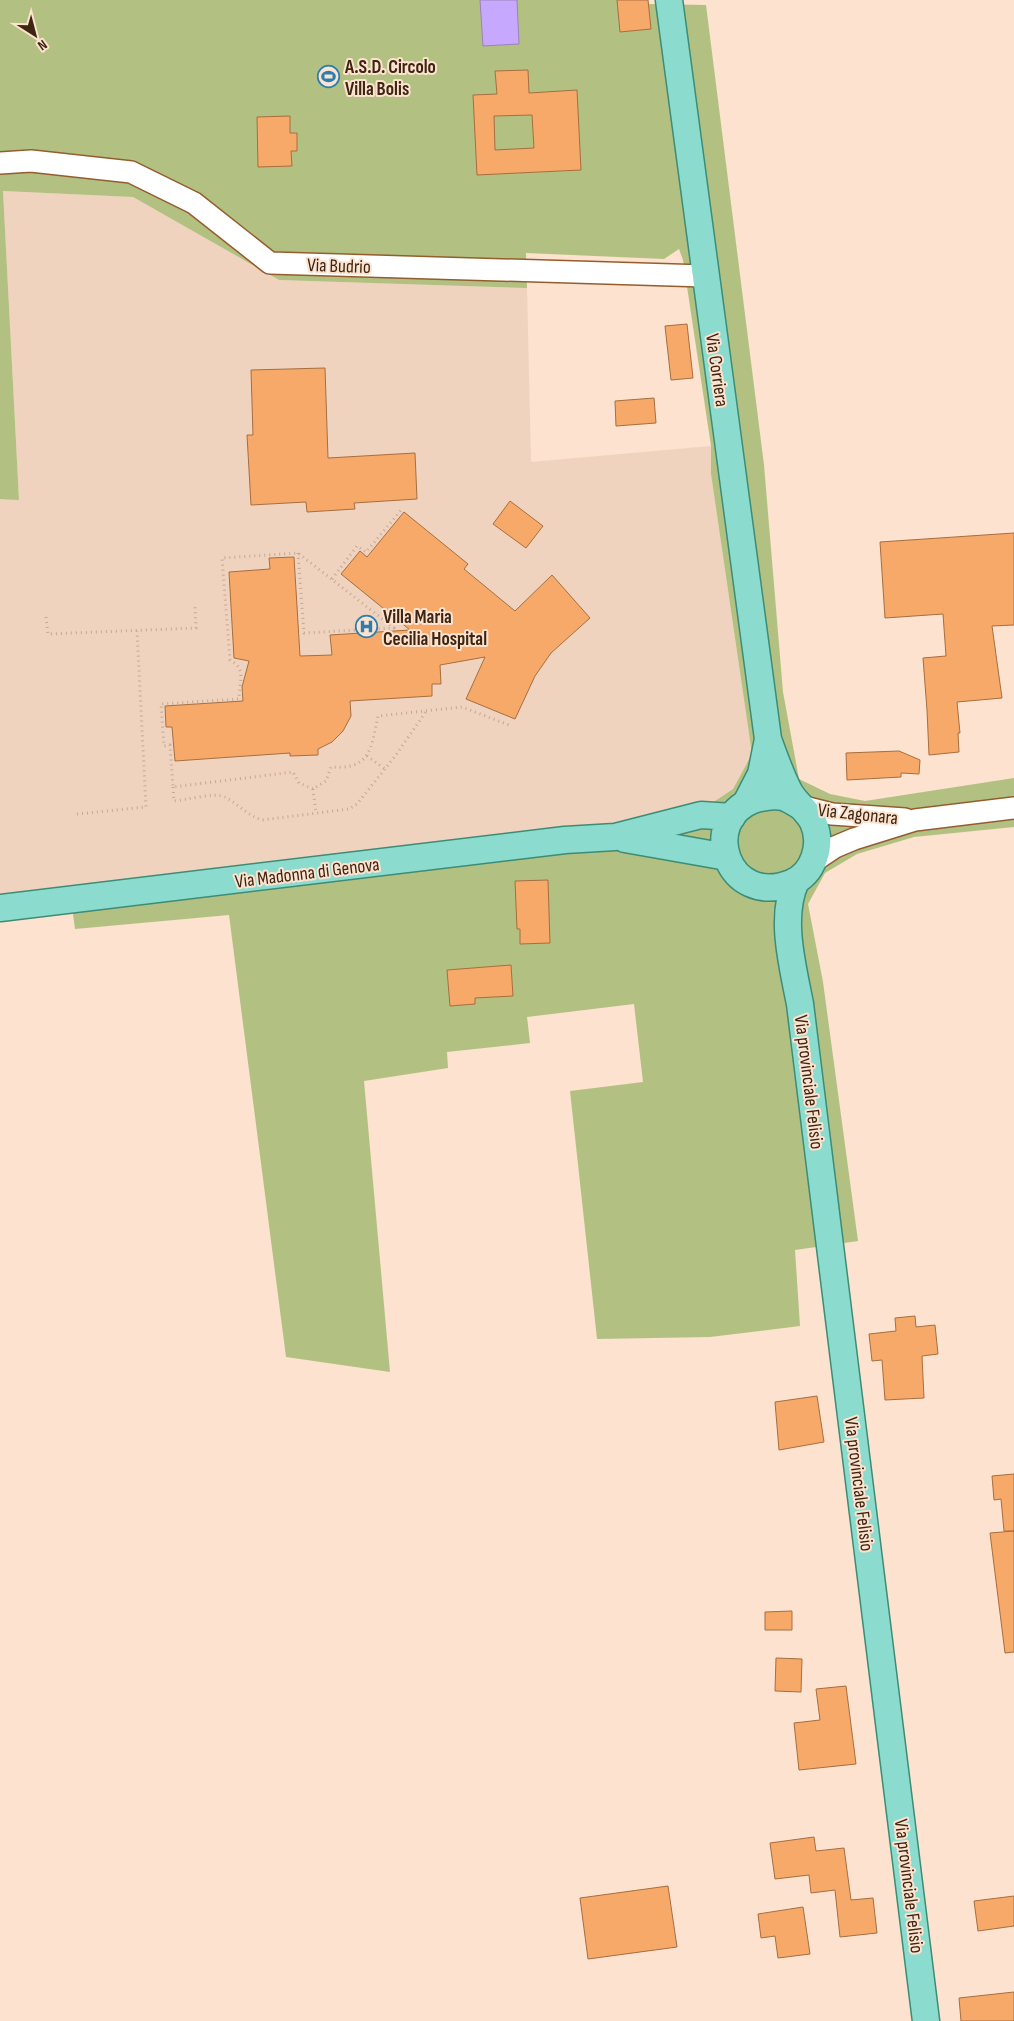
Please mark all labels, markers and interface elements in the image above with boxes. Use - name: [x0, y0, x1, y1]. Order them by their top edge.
- north arrow: [10, 10, 60, 60]
- text: N: [34, 36, 50, 54]
- place label: A.S.D. Circolo Villa Bolis: [344, 56, 436, 101]
- sports icon: A.S.D. Circolo Villa Bolis: [317, 65, 341, 89]
- street label: Via Budrio: [307, 254, 371, 279]
- street label: Via Corriera: [700, 332, 733, 408]
- place label: Villa Maria Cecilia Hospital: [383, 606, 487, 651]
- hospital icon: Villa Maria Cecilia Hospital: [355, 615, 379, 639]
- street label: Via Zagonara: [817, 799, 899, 830]
- street label: Via Madonna di Genova: [234, 853, 381, 894]
- street label: Via provinciale Felisio: [789, 1014, 828, 1151]
- street label: Via provinciale Felisio: [839, 1416, 878, 1553]
- street label: Via provinciale Felisio: [889, 1818, 928, 1955]

